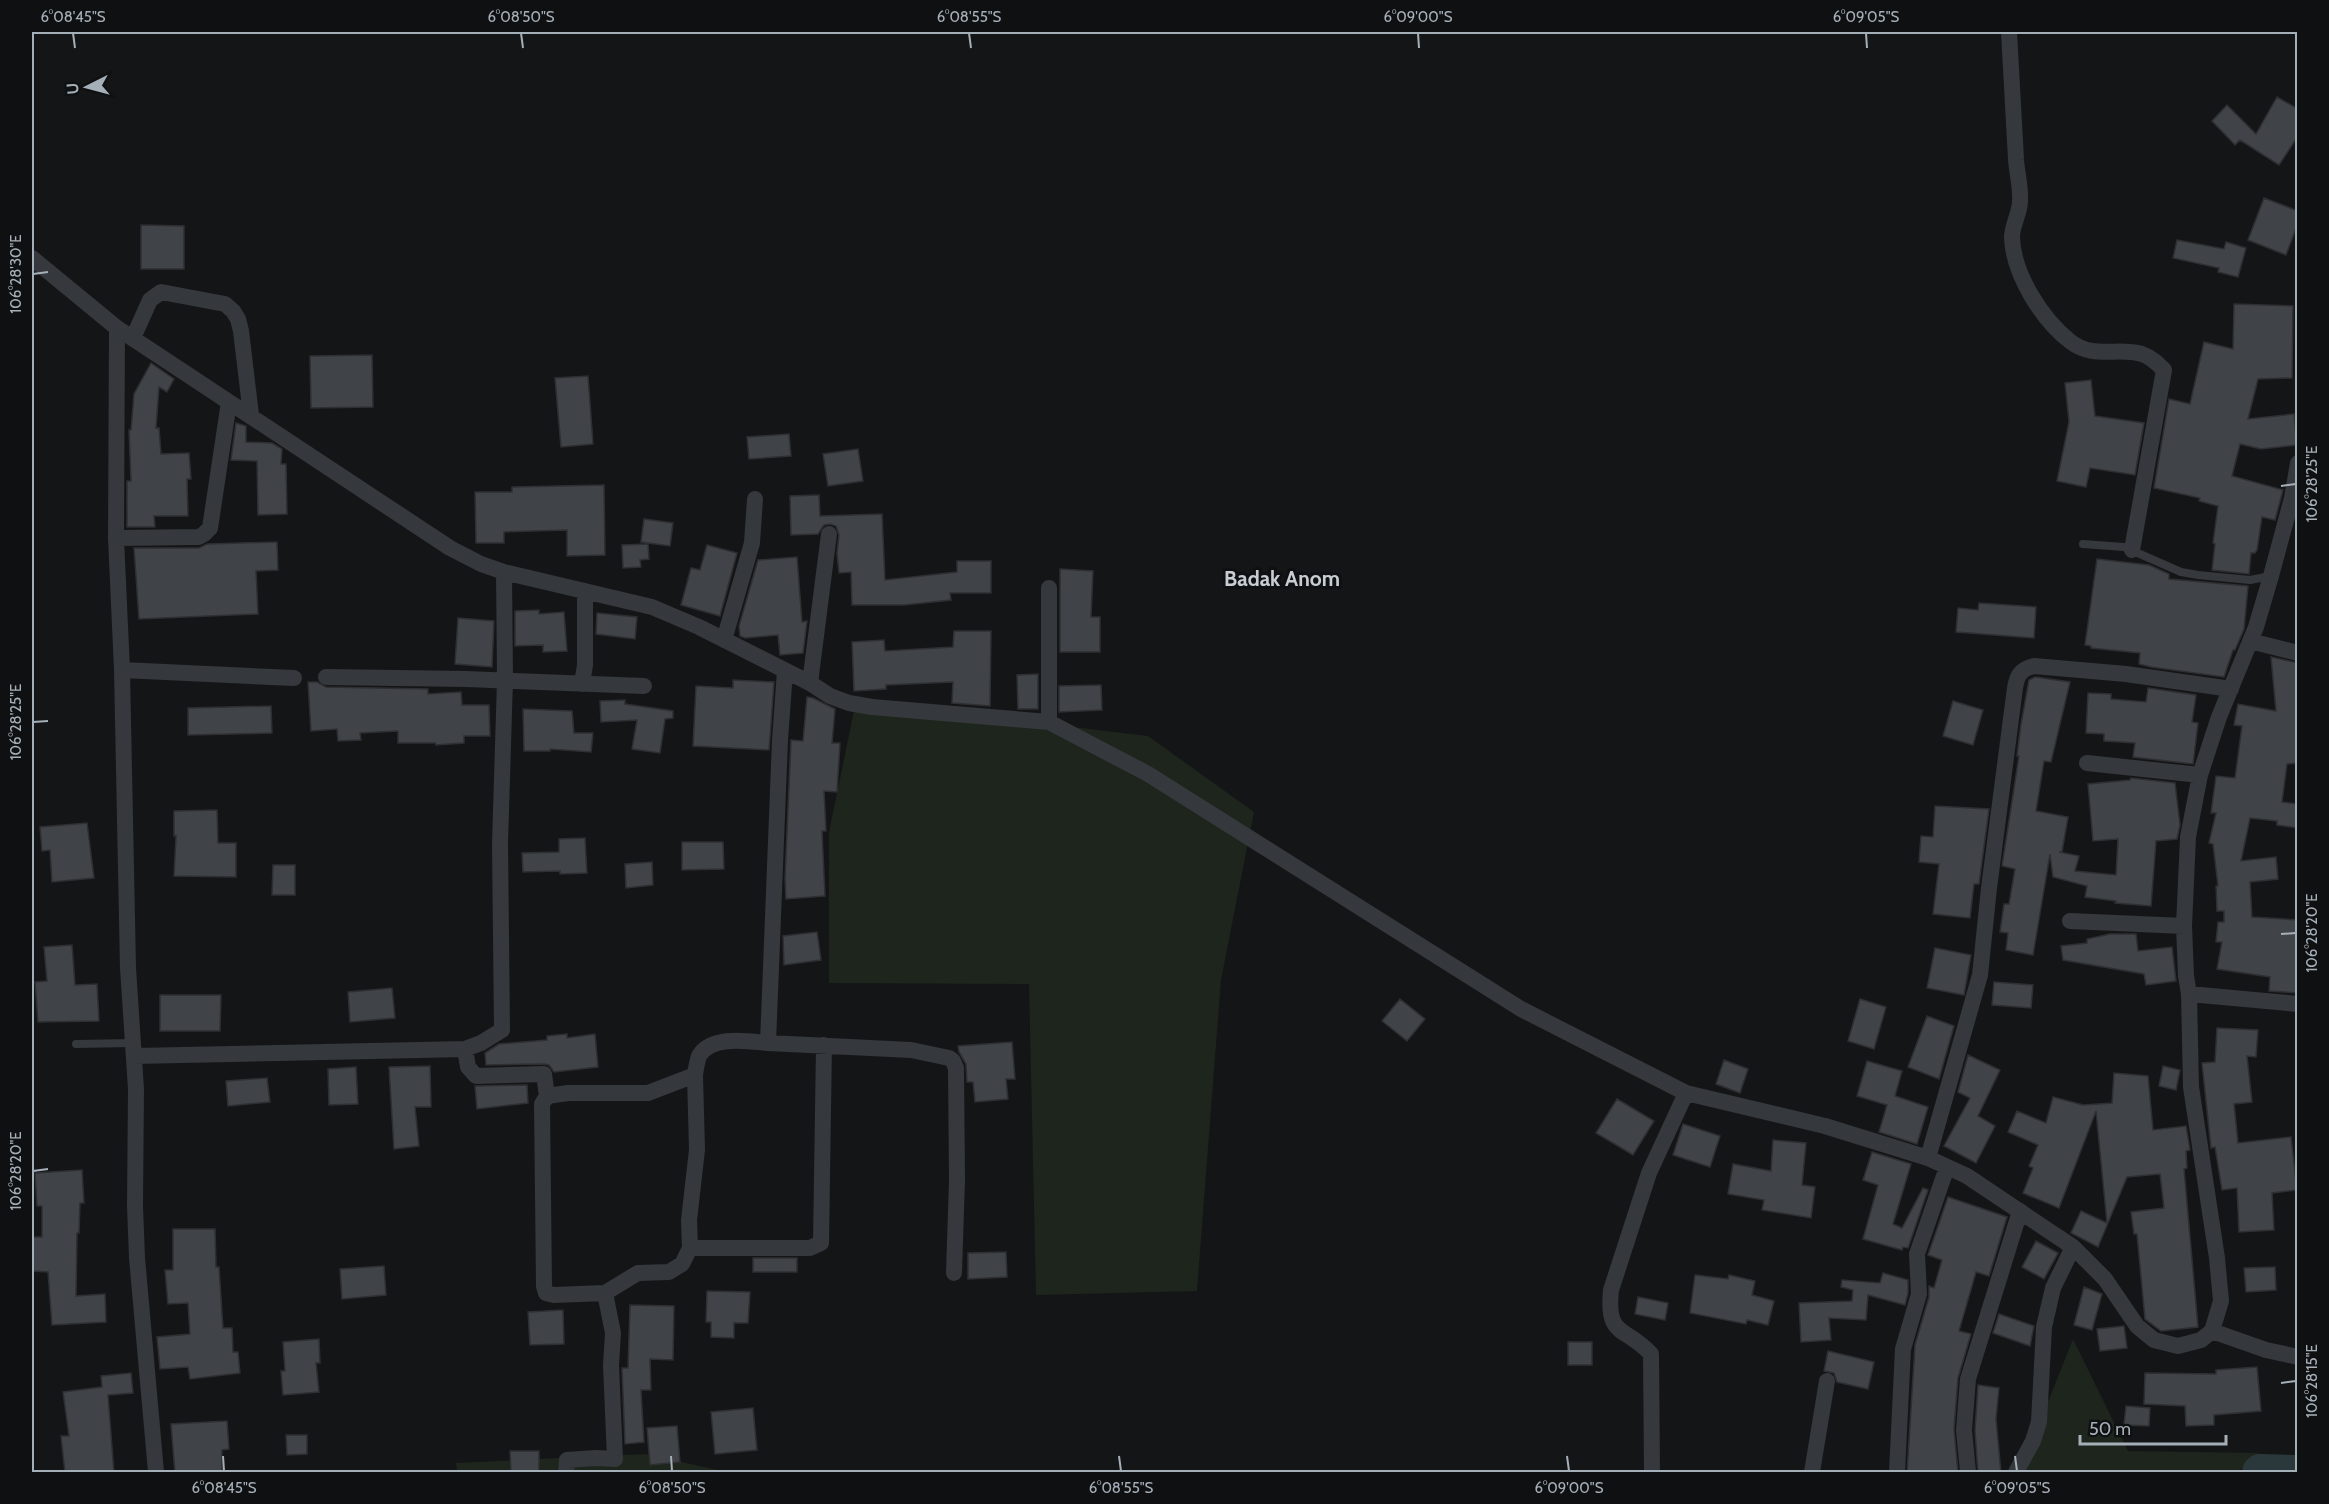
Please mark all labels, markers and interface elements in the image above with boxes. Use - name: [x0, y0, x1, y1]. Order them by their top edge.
- text: 6°08'45"S: [41, 8, 106, 26]
- text: 6°08'50"S: [487, 8, 555, 26]
- text: 6°08'55"S: [937, 8, 1002, 26]
- text: 6°09'00"S: [1384, 8, 1453, 26]
- text: 6°09'05"S: [1833, 8, 1899, 26]
- north arrow: [57, 57, 117, 117]
- text: U: [63, 82, 83, 95]
- text: 106°28'30"E: [7, 234, 25, 314]
- text: 106°28'25"E: [2303, 446, 2321, 522]
- district label: Badak Anom: [1224, 566, 1340, 591]
- text: 106°28'25"E: [7, 684, 25, 760]
- text: 106°28'20"E: [2303, 893, 2321, 973]
- text: 106°28'20"E: [7, 1131, 25, 1211]
- text: 106°28'15"E: [2303, 1344, 2321, 1418]
- scale bar: [2080, 1408, 2226, 1446]
- text: 50 m: [2089, 1418, 2131, 1440]
- text: 6°08'45"S: [192, 1479, 257, 1497]
- text: 6°08'50"S: [638, 1479, 706, 1497]
- text: 6°08'55"S: [1089, 1479, 1154, 1497]
- text: 6°09'00"S: [1535, 1479, 1604, 1497]
- text: 6°09'05"S: [1984, 1479, 2050, 1497]

